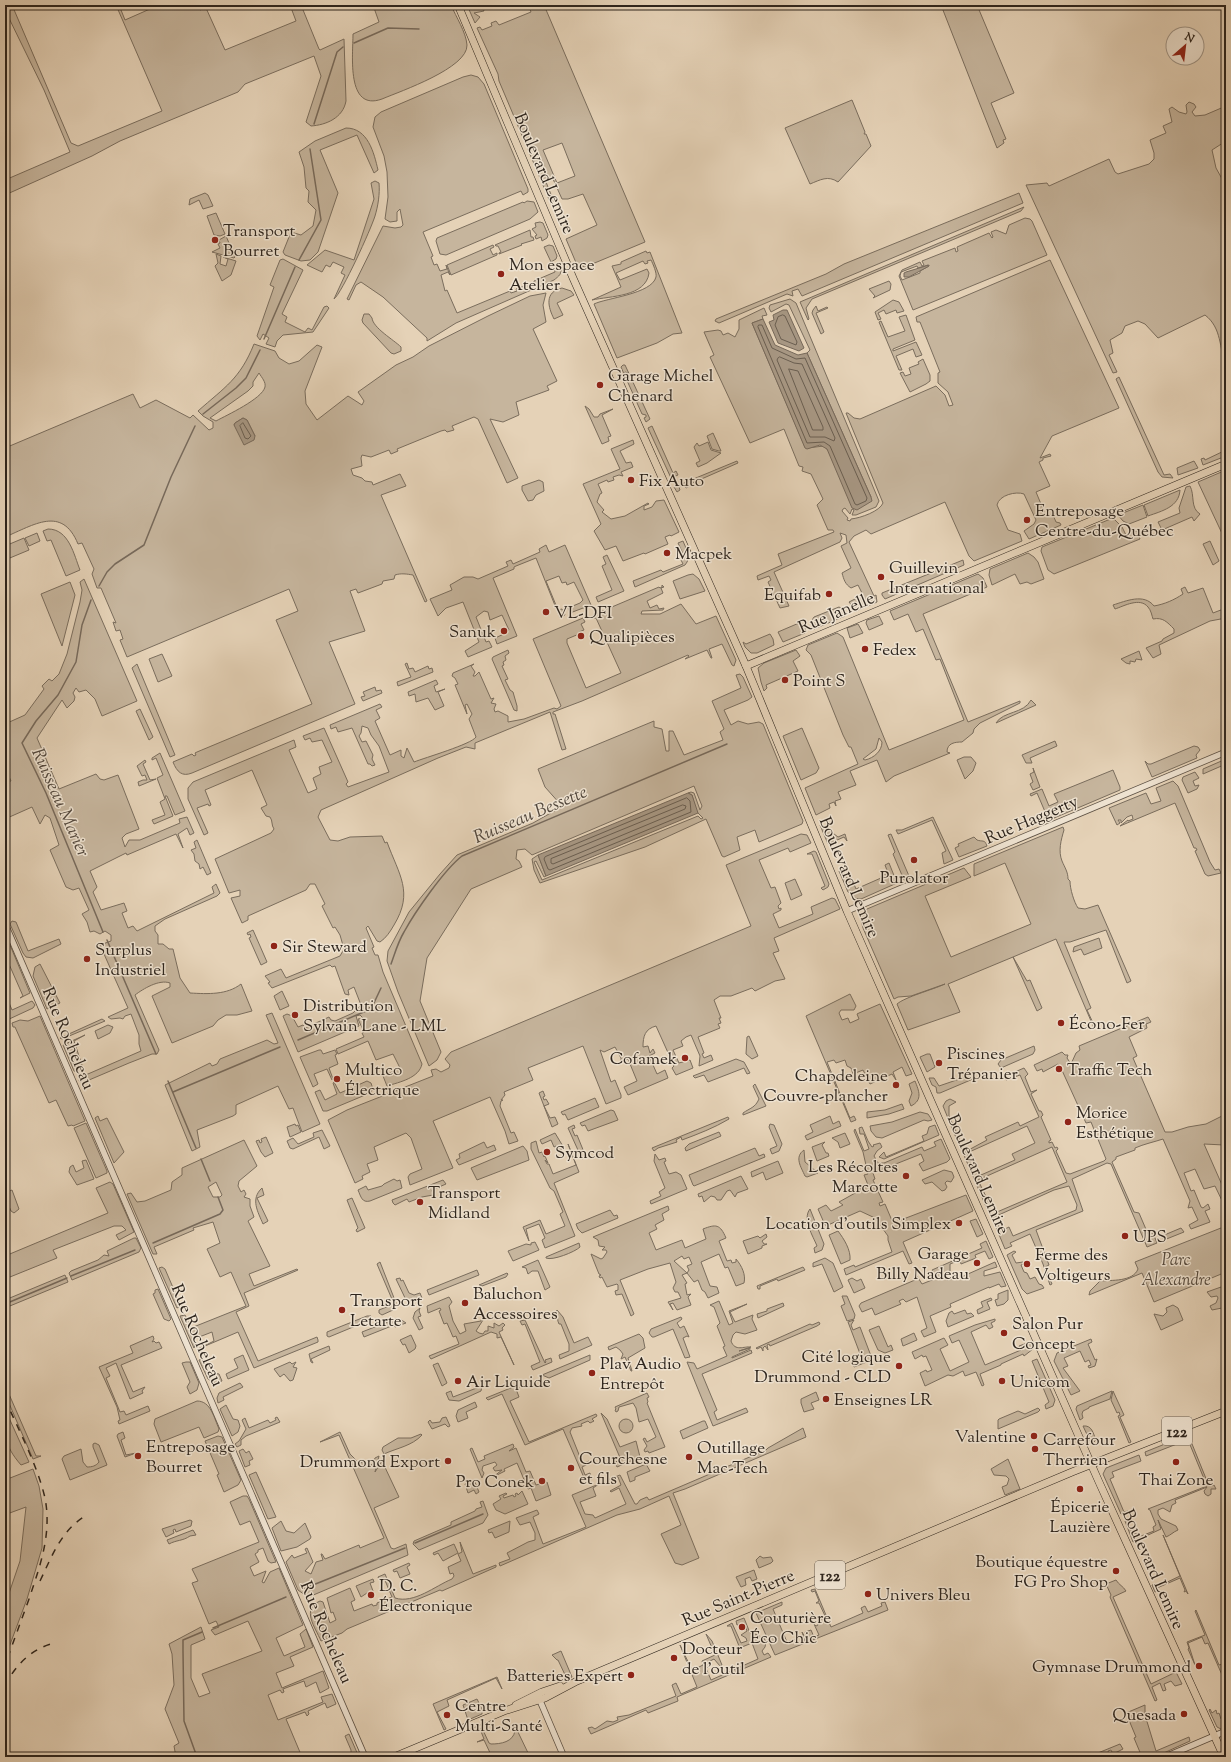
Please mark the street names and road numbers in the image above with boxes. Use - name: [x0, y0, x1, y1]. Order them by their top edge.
- street label: Boulevard Lemire: [507, 110, 580, 238]
- street label: Rue Janelle: [795, 587, 879, 641]
- street label: Rue Haggerty: [981, 790, 1083, 851]
- street label: Boulevard Lemire: [812, 814, 885, 942]
- street label: Rue Rocheleau: [35, 984, 100, 1094]
- street label: Boulevard Lemire: [940, 1111, 1014, 1239]
- street label: Rue Rocheleau: [164, 1281, 229, 1391]
- road number: 122: [1162, 1417, 1192, 1445]
- street label: Boulevard Lemire: [1115, 1506, 1189, 1634]
- road number: 122: [815, 1561, 845, 1589]
- street label: Rue Saint-Pierre: [679, 1564, 799, 1633]
- street label: Rue Rocheleau: [293, 1578, 358, 1688]

